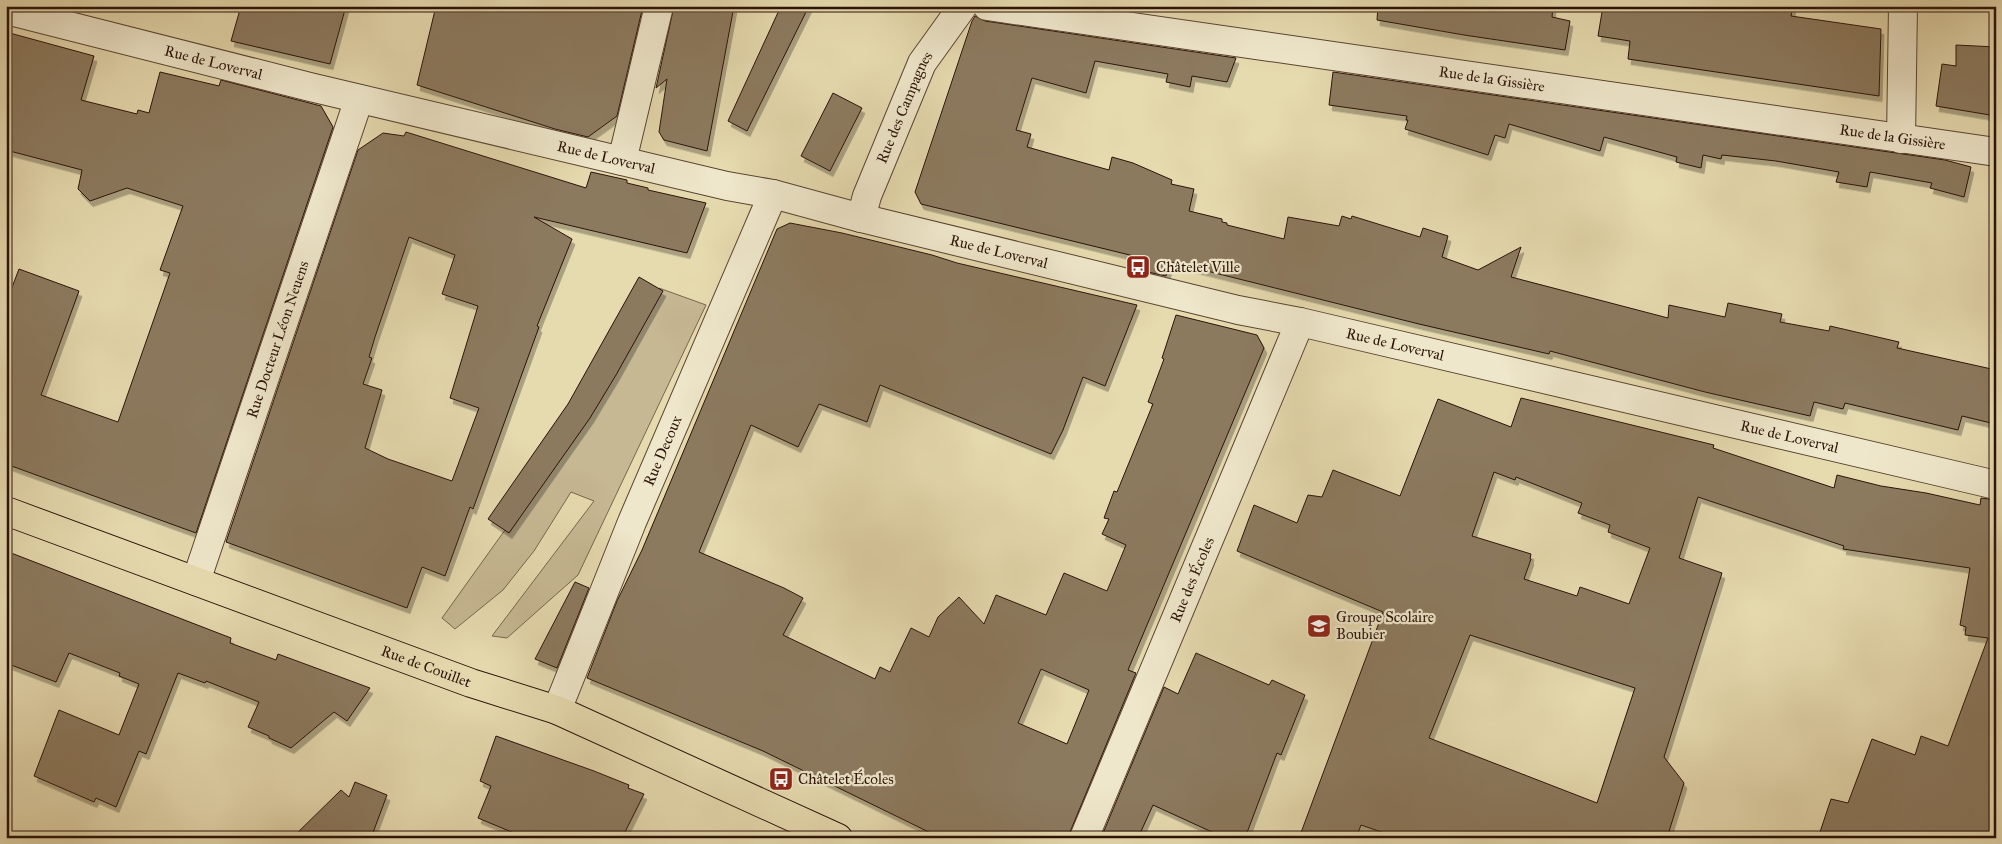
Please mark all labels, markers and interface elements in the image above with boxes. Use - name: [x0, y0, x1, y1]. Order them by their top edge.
- street label: Rue de Loverval: [163, 42, 265, 84]
- street label: Rue des Campagnes: [872, 48, 937, 166]
- street label: Rue de la Gissière: [1438, 62, 1546, 96]
- street label: Rue de la Gissière: [1838, 120, 1947, 154]
- street label: Rue de Loverval: [555, 137, 658, 178]
- street label: Rue de Loverval: [948, 231, 1051, 272]
- bus stop icon: Châtelet Ville: [1125, 254, 1151, 280]
- street label: Rue Docteur Léon Neuens: [243, 258, 313, 421]
- place label: Châtelet Ville: [1156, 258, 1240, 276]
- street label: Rue de Loverval: [1344, 324, 1447, 365]
- street label: Rue Decoux: [640, 413, 686, 489]
- street label: Rue de Loverval: [1739, 416, 1841, 457]
- street label: Rue des Écoles: [1166, 534, 1218, 625]
- place label: Groupe Scolaire Boubier: [1336, 608, 1434, 643]
- school or university icon: Groupe Scolaire Boubier: [1306, 613, 1332, 639]
- street label: Rue de Couillet: [379, 642, 474, 692]
- bus stop icon: Châtelet Écoles: [768, 766, 794, 792]
- place label: Châtelet Écoles: [798, 769, 894, 788]

